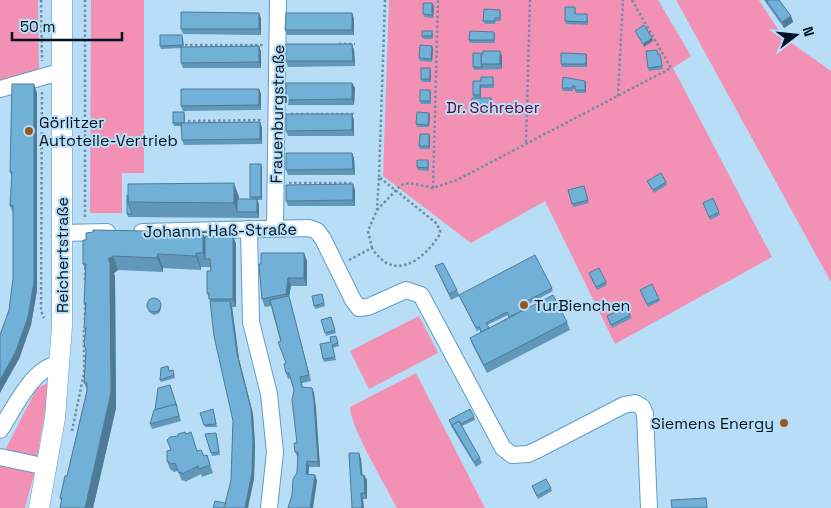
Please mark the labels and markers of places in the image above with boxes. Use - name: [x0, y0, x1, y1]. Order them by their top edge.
- place label: Görlitzer Autoteile-Vertrieb: [39, 112, 178, 151]
- marker: Görlitzer Autoteile-Vertrieb: [23, 125, 35, 137]
- place label: TurBienchen: [534, 295, 630, 316]
- marker: TurBienchen: [518, 299, 530, 311]
- place label: Siemens Energy: [651, 413, 774, 434]
- marker: Siemens Energy: [778, 417, 790, 429]

